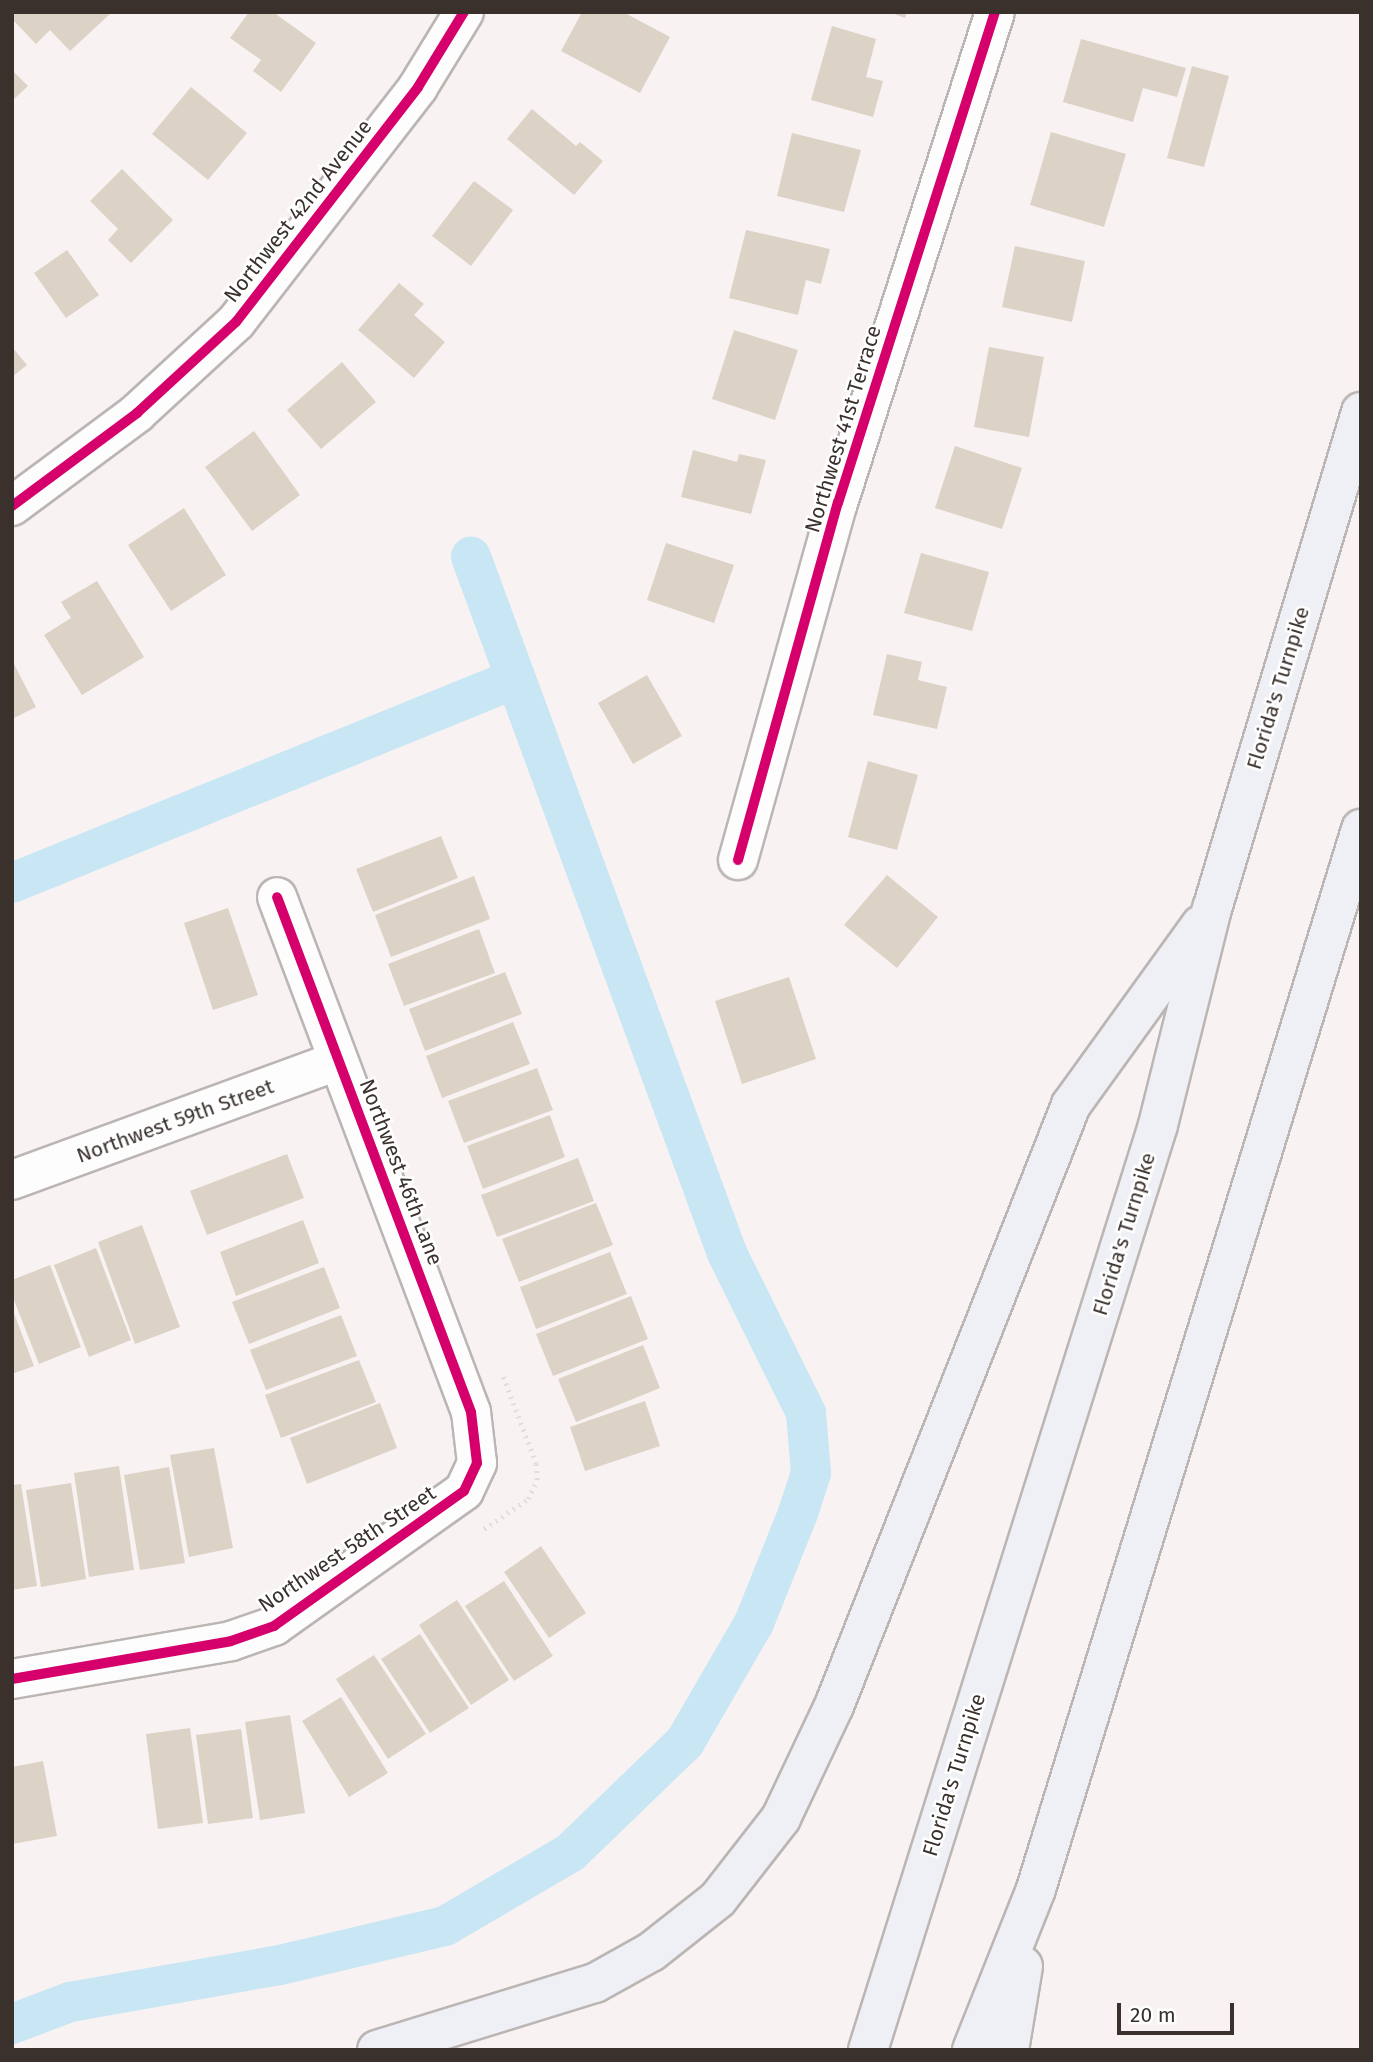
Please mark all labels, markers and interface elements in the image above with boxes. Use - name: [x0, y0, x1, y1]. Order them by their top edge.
- street label: Northwest 42nd Avenue: [219, 114, 377, 308]
- street label: Northwest 41st Terrace: [799, 322, 887, 536]
- street label: Florida's Turnpike: [1241, 603, 1315, 773]
- street label: Northwest 59th Street: [73, 1074, 277, 1168]
- street label: Northwest 46th Lane: [354, 1075, 448, 1269]
- street label: Florida's Turnpike: [1087, 1149, 1161, 1319]
- street label: Northwest 58th Street: [253, 1480, 441, 1618]
- street label: Florida's Turnpike: [917, 1690, 991, 1860]
- scale bar: [1121, 1988, 1238, 2032]
- text: 20 m: [1130, 2002, 1176, 2028]

